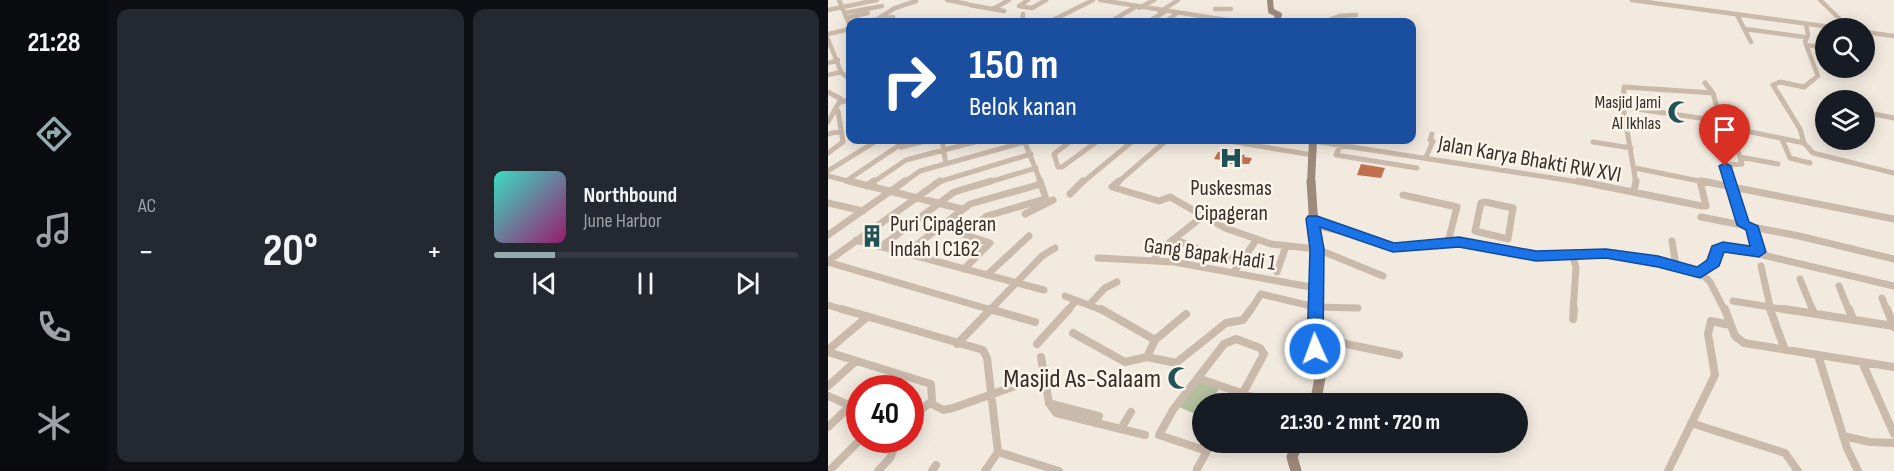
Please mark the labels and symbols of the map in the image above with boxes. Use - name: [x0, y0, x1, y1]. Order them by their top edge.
- place label: Masjid Jami Al Ikhlas: [1594, 92, 1661, 134]
- mosque icon: Masjid Jami Al Ikhlas: [1666, 99, 1692, 125]
- pin: [1699, 104, 1750, 166]
- street label: Jalan Karya Bhakti RW XVI: [1435, 130, 1623, 189]
- hospital icon: Puskesmas Cipageran: [1218, 145, 1244, 171]
- place label: Puskesmas Cipageran: [1190, 175, 1272, 227]
- place label: Puri Cipageran Indah I C162: [890, 211, 996, 263]
- building icon: Puri Cipageran Indah I C162: [859, 223, 885, 249]
- street label: Gang Bapak Hadi 1: [1142, 232, 1278, 277]
- position arrow: [1283, 317, 1347, 381]
- place label: Masjid As-Salaam: [1003, 363, 1161, 395]
- mosque icon: Masjid As-Salaam: [1166, 365, 1192, 391]
- speed limit sign: 40: [846, 375, 924, 453]

